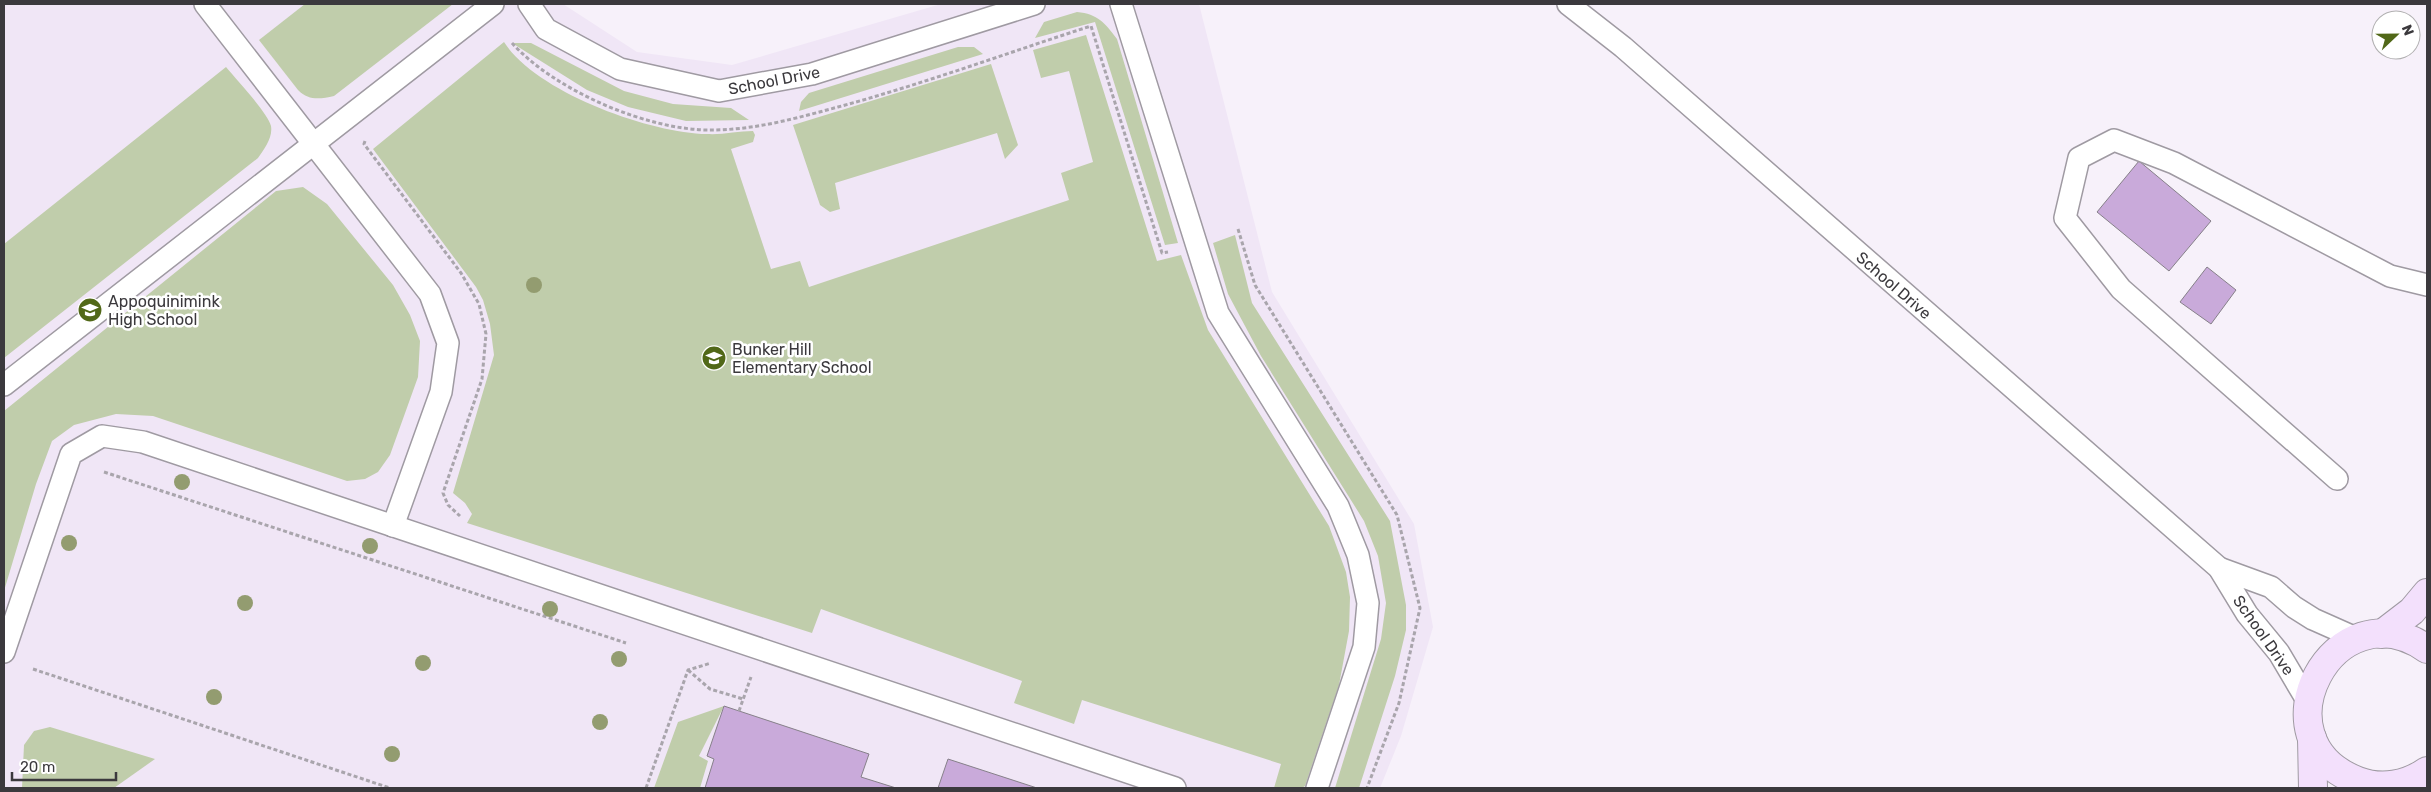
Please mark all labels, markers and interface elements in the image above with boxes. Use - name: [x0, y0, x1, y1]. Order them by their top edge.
- north arrow: [2371, 10, 2421, 60]
- text: N: [2398, 22, 2417, 38]
- street label: School Drive: [727, 62, 822, 99]
- street label: School Drive: [1852, 248, 1935, 323]
- place label: Appoquinimink High School: [108, 292, 220, 329]
- school or university icon: Appoquinimink High School: [77, 297, 103, 323]
- place label: Bunker Hill Elementary School: [732, 340, 872, 377]
- school or university icon: Bunker Hill Elementary School: [701, 345, 727, 371]
- street label: School Drive: [2229, 592, 2298, 679]
- scale bar: [12, 750, 116, 782]
- text: 20 m: [20, 758, 55, 776]

